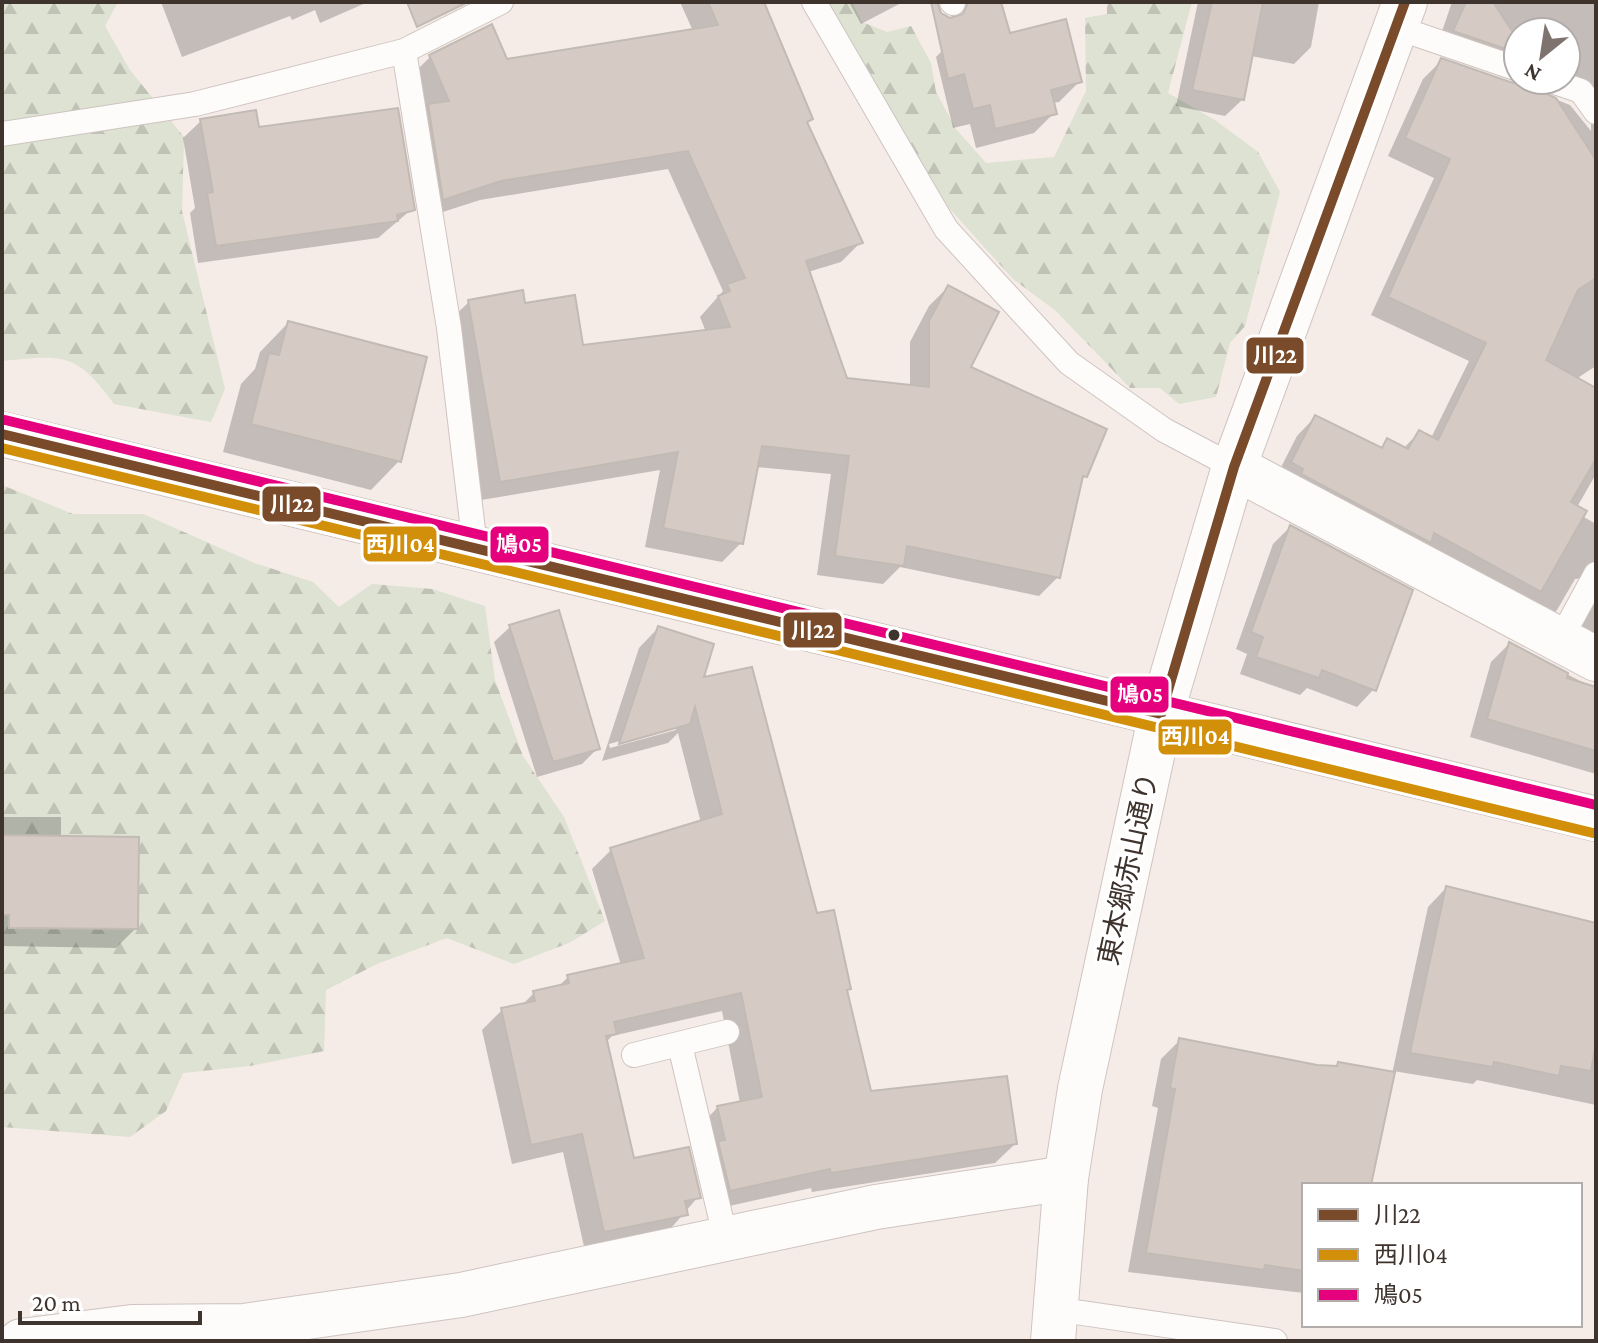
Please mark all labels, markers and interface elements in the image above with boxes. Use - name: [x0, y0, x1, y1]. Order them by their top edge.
- north arrow: [1502, 16, 1582, 96]
- text: N: [1520, 58, 1545, 87]
- line badge: 川22: [1245, 336, 1305, 375]
- text: 川22: [1253, 343, 1297, 368]
- line badge: 川22: [261, 485, 322, 523]
- text: 川22: [270, 492, 314, 517]
- line badge: 西川04: [362, 525, 438, 563]
- line badge: 鳩05: [489, 525, 550, 564]
- text: 西川04: [365, 532, 435, 557]
- text: 鳩05: [496, 532, 542, 557]
- line badge: 川22: [782, 611, 843, 649]
- text: 川22: [791, 618, 835, 643]
- unlabelled marker: [886, 627, 902, 643]
- line badge: 鳩05: [1109, 675, 1170, 714]
- text: 鳩05: [1117, 682, 1163, 707]
- line badge: 西川04: [1157, 718, 1233, 756]
- text: 西川04: [1160, 724, 1230, 749]
- street label: 東本郷赤山通り: [1092, 770, 1164, 968]
- legend: [1302, 1183, 1582, 1327]
- text: 川22: [1374, 1201, 1421, 1228]
- text: 西川04: [1374, 1241, 1448, 1268]
- scale bar: [20, 1275, 200, 1325]
- text: 鳩05: [1374, 1281, 1423, 1308]
- text: 20 m: [32, 1289, 81, 1316]

